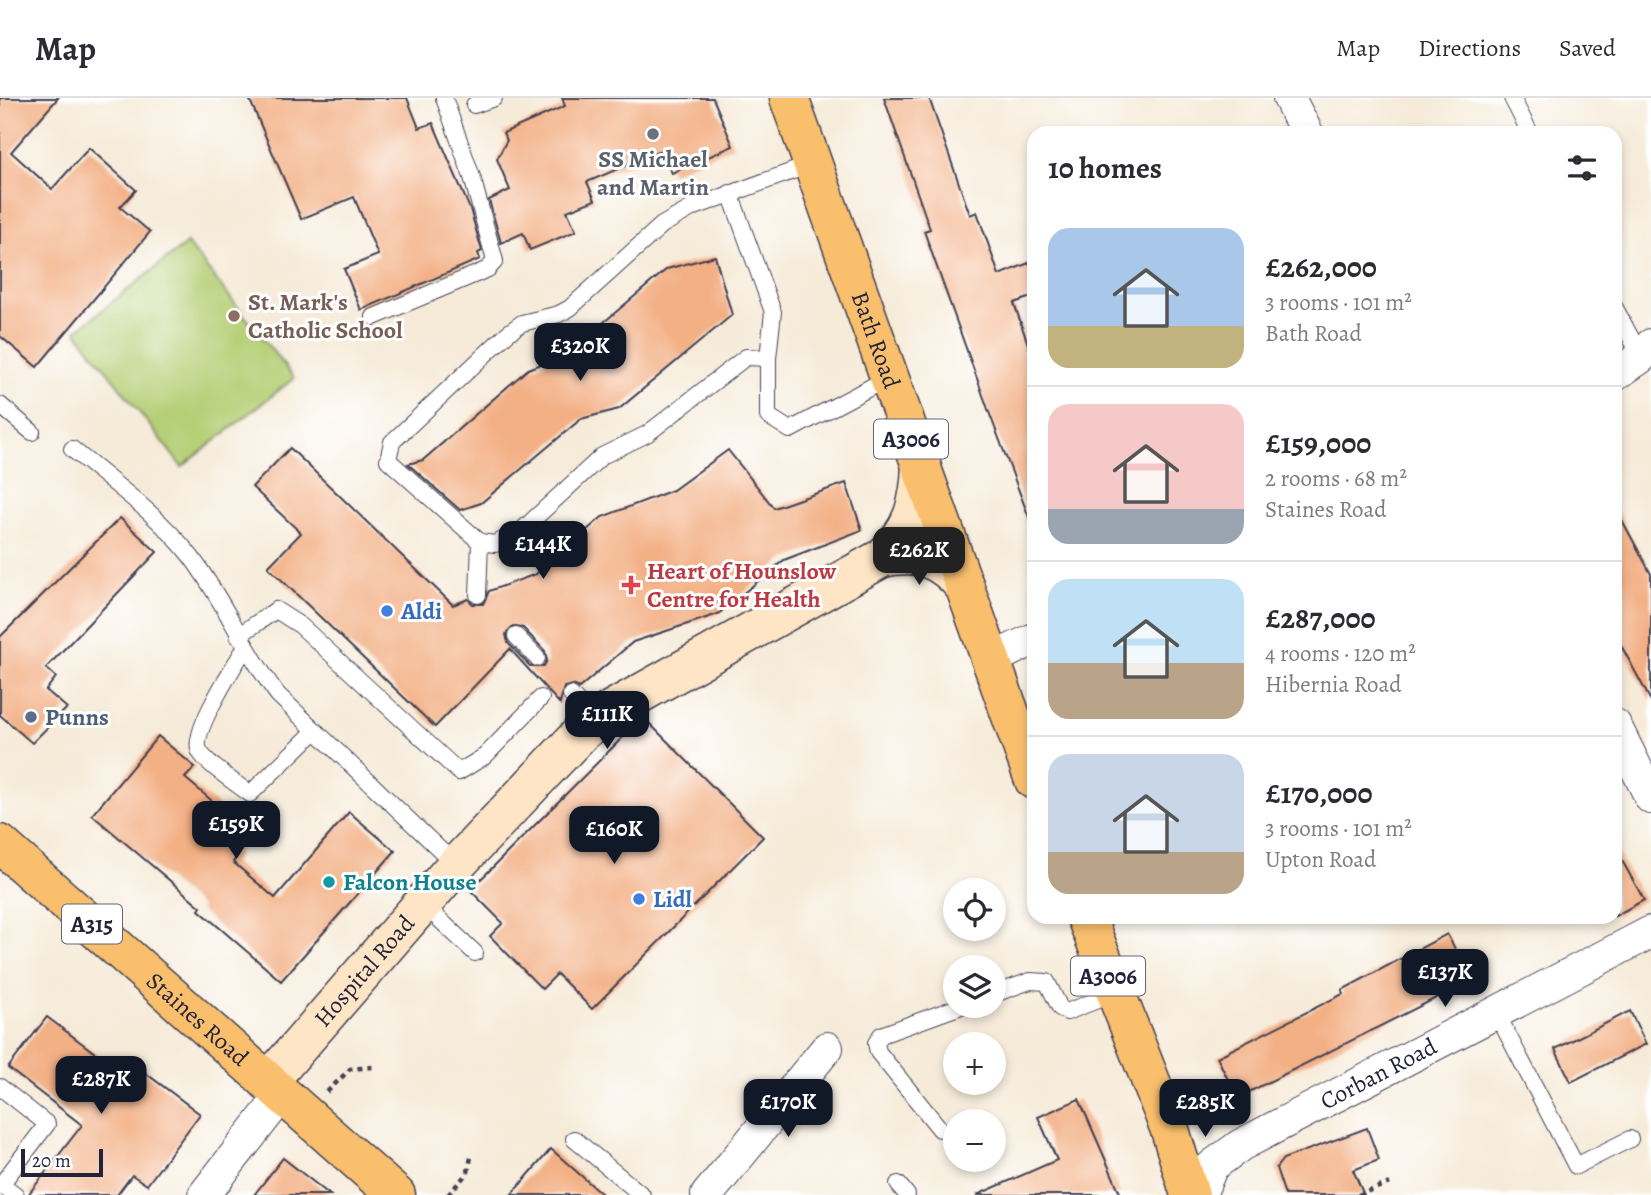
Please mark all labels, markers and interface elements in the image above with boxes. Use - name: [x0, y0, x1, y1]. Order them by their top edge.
- text: Map: [35, 26, 96, 71]
- text: Map: [1336, 32, 1380, 64]
- text: Directions: [1418, 32, 1521, 64]
- text: Saved: [1559, 32, 1616, 64]
- marker: SS Michael and Martin: [645, 126, 661, 142]
- place label: SS Michael and Martin: [597, 143, 710, 203]
- text: 10 homes: [1048, 148, 1162, 188]
- icon: filters: [1563, 149, 1601, 187]
- text: £262,000: [1265, 247, 1377, 287]
- icon: home: [1104, 256, 1188, 340]
- place label: St. Mark's Catholic School: [248, 286, 403, 346]
- street label: Bath Road: [844, 287, 908, 393]
- text: 3 rooms · 101 m²: [1265, 287, 1412, 318]
- marker: St. Mark's Catholic School: [226, 308, 242, 324]
- text: Bath Road: [1265, 318, 1362, 349]
- pin: £320K: [531, 324, 629, 383]
- text: £320K: [550, 330, 610, 361]
- road number: A3006: [874, 420, 948, 458]
- text: £159,000: [1265, 423, 1371, 463]
- icon: home: [1104, 432, 1188, 516]
- text: 2 rooms · 68 m²: [1265, 463, 1407, 494]
- text: Staines Road: [1265, 494, 1387, 525]
- pin: £144K: [494, 522, 592, 581]
- text: £144K: [515, 528, 571, 559]
- pin: £262K: [870, 528, 968, 587]
- text: £262K: [889, 534, 949, 565]
- place label: Heart of Hounslow Centre for Health: [647, 555, 836, 615]
- marker: Heart of Hounslow Centre for Health: [621, 575, 641, 595]
- place label: Aldi: [400, 595, 442, 627]
- text: £287,000: [1265, 598, 1376, 638]
- marker: Aldi: [379, 603, 395, 619]
- icon: home: [1104, 607, 1188, 691]
- text: 4 rooms · 120 m²: [1265, 638, 1416, 669]
- text: Hibernia Road: [1265, 669, 1402, 700]
- pin: £111K: [558, 692, 656, 751]
- text: £111K: [581, 698, 633, 729]
- place label: Punns: [45, 701, 109, 733]
- marker: Punns: [23, 709, 39, 725]
- text: £170,000: [1265, 773, 1373, 813]
- icon: home: [1104, 782, 1188, 866]
- pin: £159K: [187, 802, 285, 861]
- pin: £160K: [565, 806, 663, 866]
- text: £159K: [208, 808, 264, 839]
- text: £160K: [585, 813, 643, 844]
- text: 3 rooms · 101 m²: [1265, 813, 1412, 844]
- text: Upton Road: [1265, 844, 1376, 875]
- place label: Falcon House: [343, 866, 477, 898]
- marker: Falcon House: [321, 874, 337, 890]
- map controls: [943, 878, 1006, 1172]
- button: locate: [943, 878, 1006, 941]
- place label: Lidl: [653, 883, 693, 915]
- marker: Lidl: [631, 891, 647, 907]
- road number: A315: [62, 904, 122, 944]
- street label: Hospital Road: [307, 908, 422, 1034]
- pin: £137K: [1396, 950, 1494, 1009]
- button: layers: [943, 955, 1006, 1018]
- road number: A3006: [1071, 956, 1145, 996]
- text: £137K: [1418, 956, 1473, 987]
- street label: Staines Road: [139, 965, 256, 1073]
- street label: Corban Road: [1315, 1030, 1442, 1117]
- button: +: [943, 1032, 1006, 1095]
- pin: £287K: [52, 1056, 150, 1116]
- text: £287K: [71, 1063, 131, 1094]
- pin: £170K: [739, 1080, 837, 1139]
- pin: £285K: [1156, 1080, 1254, 1139]
- text: £170K: [760, 1086, 816, 1117]
- text: £285K: [1175, 1086, 1235, 1117]
- button: −: [943, 1109, 1006, 1172]
- scale bar: [21, 1146, 103, 1178]
- text: 20 m: [32, 1148, 71, 1174]

